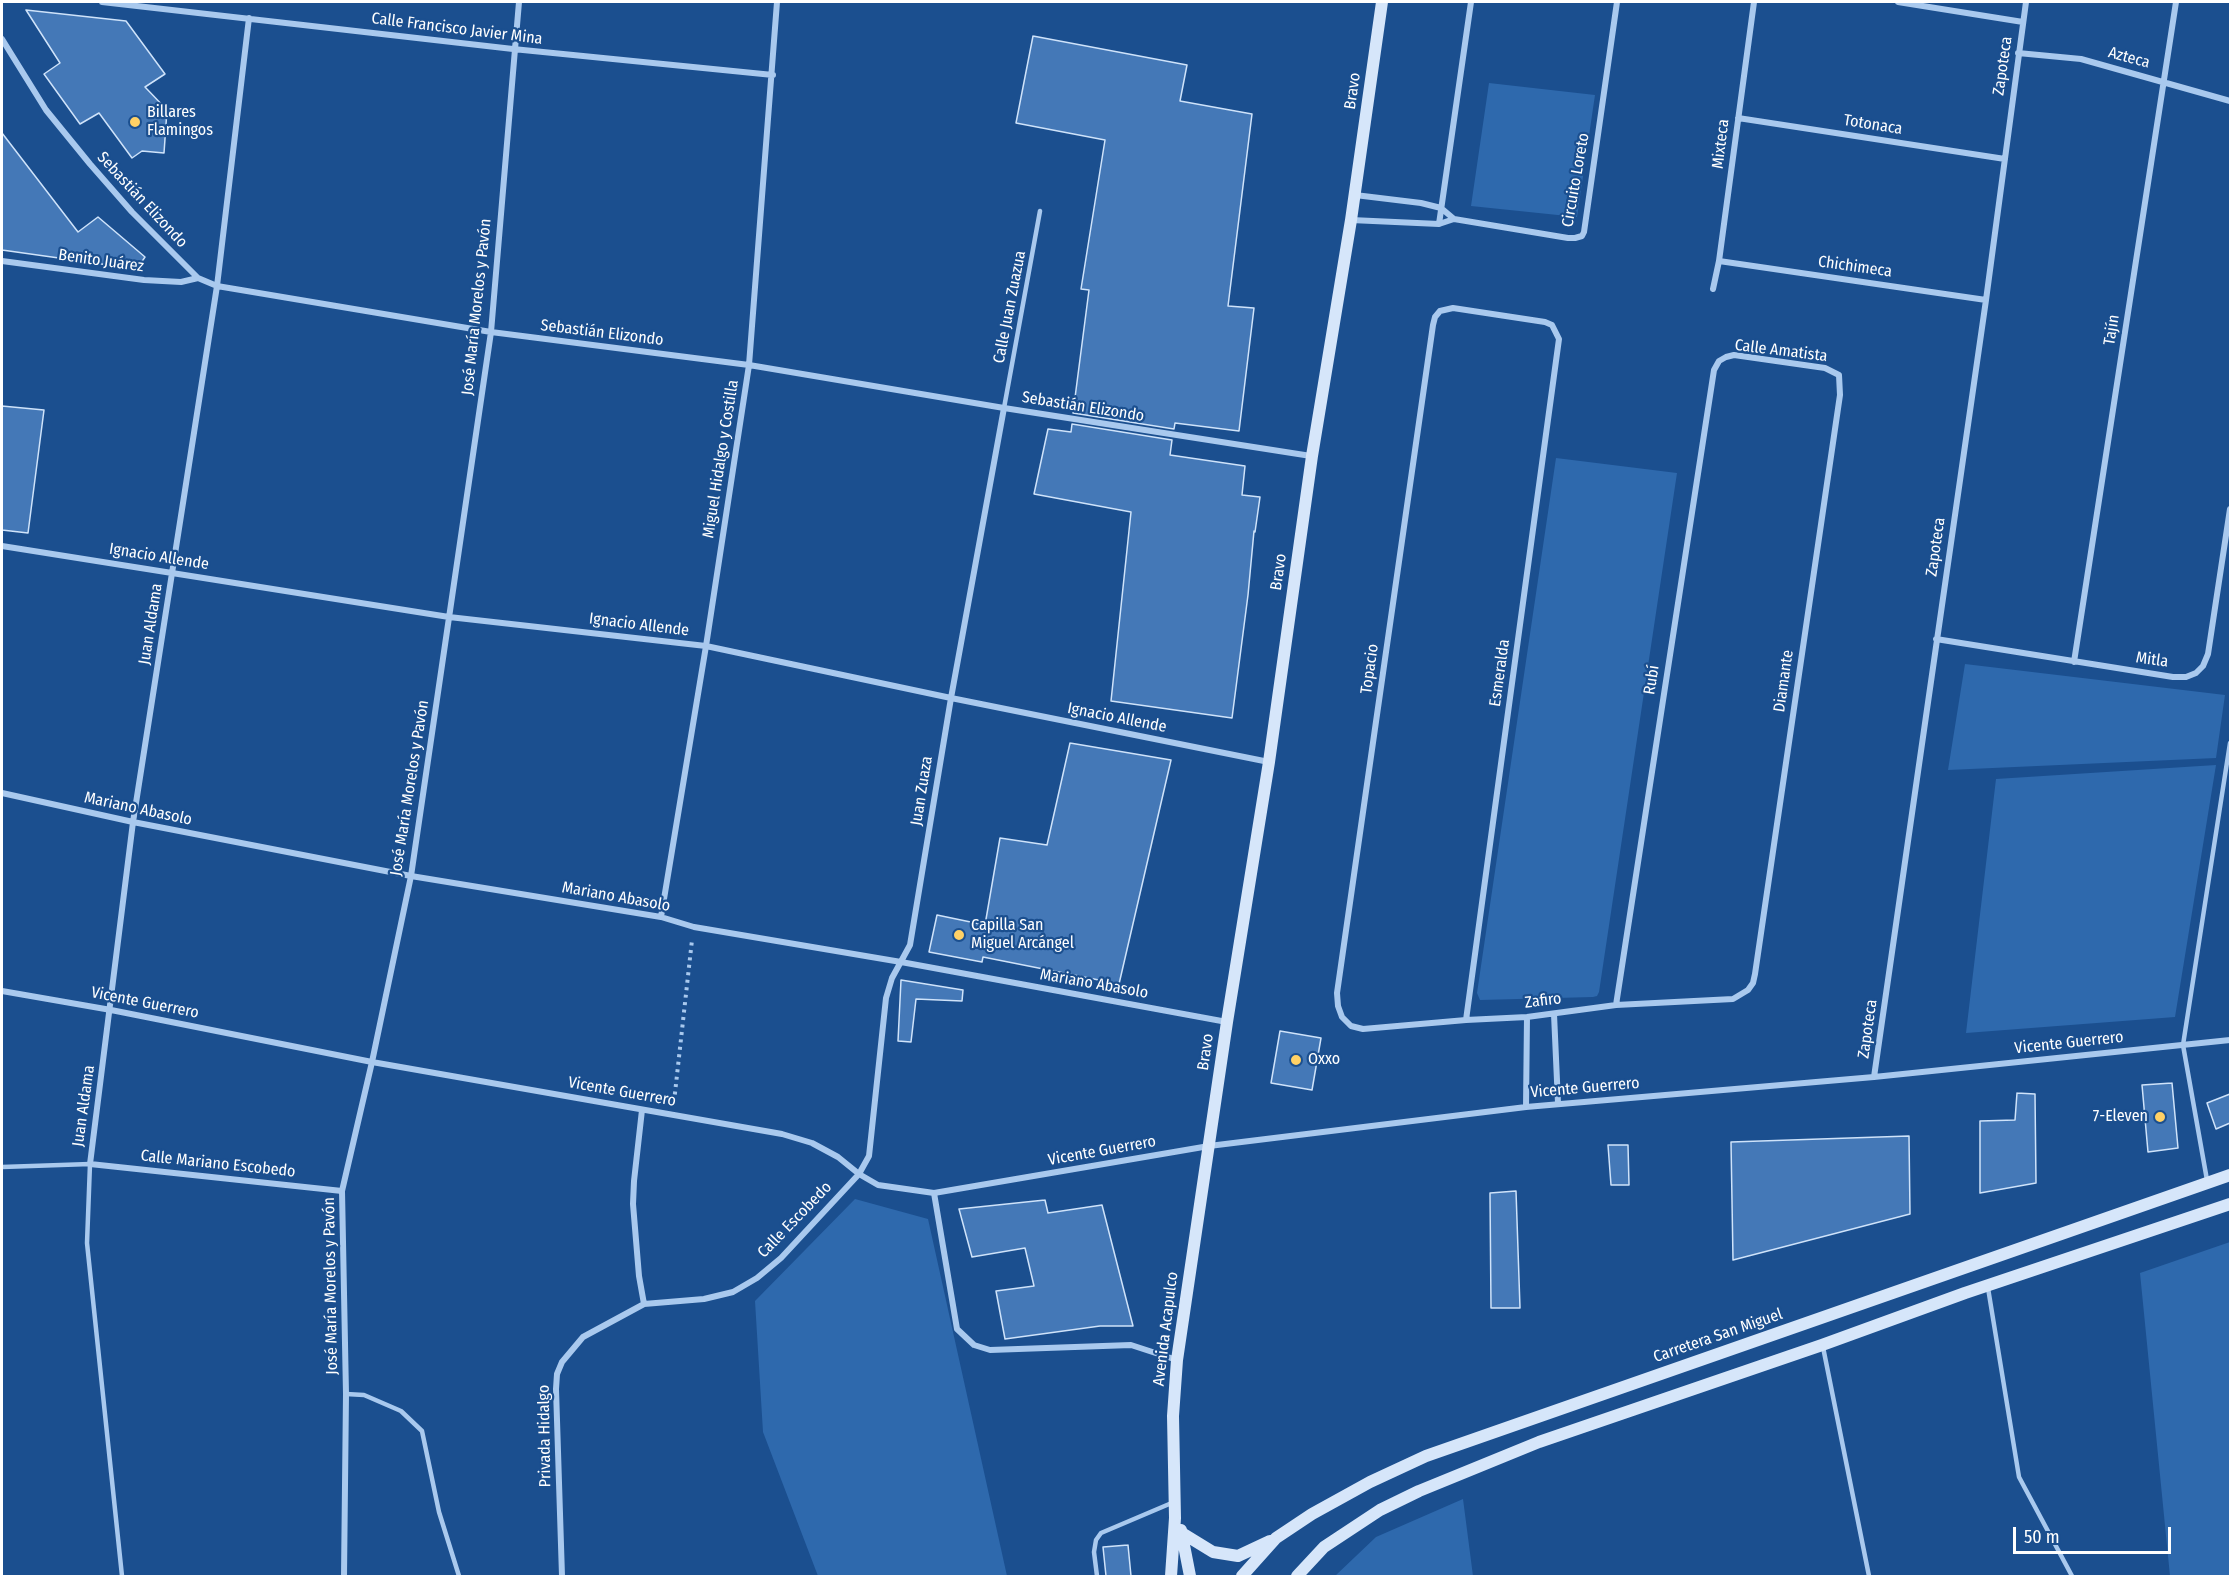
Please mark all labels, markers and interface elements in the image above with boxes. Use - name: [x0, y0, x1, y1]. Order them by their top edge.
- street label: Calle Francisco Javier Mina: [370, 9, 544, 49]
- street label: Zapoteca: [1989, 35, 2017, 97]
- street label: Azteca: [2106, 43, 2152, 73]
- street label: Bravo: [1341, 71, 1365, 111]
- place label: Billares Flamingos: [147, 103, 213, 141]
- street label: Totonaca: [1842, 111, 1904, 139]
- marker: Billares Flamingos: [128, 115, 142, 129]
- street label: Mixteca: [1708, 118, 1734, 170]
- street label: Circuito Loreto: [1558, 131, 1594, 229]
- street label: Sebastián Elizondo: [93, 148, 191, 252]
- street label: José María Morelos y Pavón: [458, 218, 496, 396]
- street label: Benito Juárez: [57, 246, 145, 276]
- street label: Calle Juan Zuazua: [990, 249, 1030, 365]
- street label: Chichimeca: [1817, 252, 1893, 282]
- street label: Tajín: [2100, 313, 2124, 347]
- street label: Sebastián Elizondo: [539, 316, 665, 350]
- street label: Calle Amatista: [1734, 336, 1828, 366]
- street label: Miguel Hidalgo y Costilla: [699, 378, 743, 540]
- street label: Sebastián Elizondo: [1020, 388, 1146, 426]
- street label: Zapoteca: [1922, 516, 1950, 578]
- street label: Ignacio Allende: [108, 540, 210, 574]
- street label: Bravo: [1267, 552, 1291, 592]
- street label: Juan Aldama: [135, 582, 167, 666]
- street label: Ignacio Allende: [588, 609, 690, 641]
- street label: Esmeralda: [1486, 638, 1514, 708]
- street label: Topacio: [1357, 643, 1383, 695]
- street label: Mitla: [2135, 648, 2169, 672]
- street label: Diamante: [1770, 649, 1798, 713]
- street label: Rubí: [1640, 664, 1664, 696]
- street label: José María Morelos y Pavón: [387, 699, 433, 877]
- street label: Ignacio Allende: [1066, 699, 1168, 737]
- street label: Juan Zuaza: [907, 755, 937, 827]
- street label: Mariano Abasolo: [82, 788, 194, 830]
- street label: Mariano Abasolo: [560, 878, 672, 916]
- place label: Capilla San Miguel Arcángel: [971, 916, 1074, 954]
- marker: Capilla San Miguel Arcángel: [952, 928, 966, 942]
- street label: Mariano Abasolo: [1038, 965, 1150, 1003]
- street label: Vicente Guerrero: [90, 983, 200, 1023]
- street label: Zafiro: [1523, 989, 1563, 1013]
- street label: Zapoteca: [1854, 998, 1882, 1060]
- street label: Vicente Guerrero: [2014, 1028, 2124, 1058]
- street label: Bravo: [1194, 1032, 1218, 1072]
- place label: Oxxo: [1308, 1050, 1340, 1070]
- marker: Oxxo: [1289, 1053, 1303, 1067]
- street label: Juan Aldama: [69, 1064, 99, 1148]
- street label: Vicente Guerrero: [566, 1073, 678, 1111]
- street label: Vicente Guerrero: [1530, 1074, 1640, 1102]
- place label: 7-Eleven: [2093, 1107, 2148, 1127]
- marker: 7-Eleven: [2153, 1110, 2167, 1124]
- street label: Vicente Guerrero: [1046, 1132, 1158, 1170]
- street label: Calle Mariano Escobedo: [140, 1146, 296, 1182]
- street label: Calle Escobedo: [754, 1178, 836, 1262]
- street label: José María Morelos y Pavón: [320, 1197, 342, 1375]
- street label: Avenida Acapulco: [1149, 1271, 1183, 1387]
- street label: Carretera San Miguel: [1651, 1305, 1785, 1367]
- street label: Privada Hidalgo: [535, 1385, 555, 1487]
- scale bar: [2016, 1515, 2174, 1553]
- text: 50 m: [2024, 1526, 2060, 1548]

